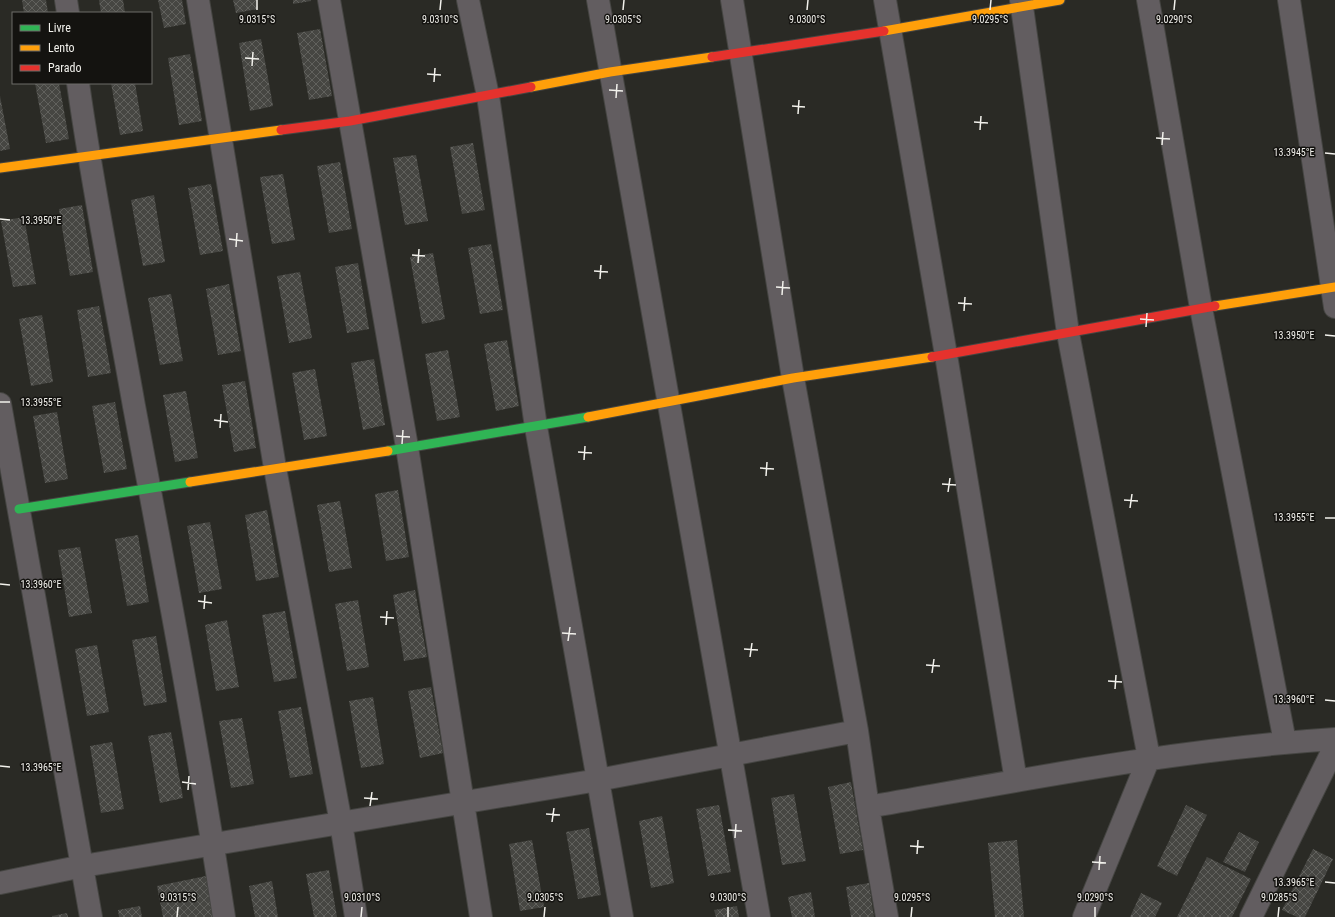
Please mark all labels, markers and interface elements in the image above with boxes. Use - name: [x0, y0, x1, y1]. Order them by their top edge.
- legend: [12, 12, 152, 84]
- text: 9.0315°S: [239, 14, 275, 25]
- text: 9.0310°S: [422, 14, 458, 25]
- text: 9.0305°S: [605, 14, 641, 25]
- text: 9.0300°S: [789, 14, 825, 25]
- text: 9.0295°S: [972, 14, 1008, 25]
- text: 9.0290°S: [1156, 14, 1192, 25]
- text: Livre: [48, 21, 71, 35]
- text: Lento: [48, 41, 75, 55]
- text: Parado: [48, 61, 81, 75]
- text: 13.3945°E: [1274, 147, 1315, 158]
- text: 13.3950°E: [21, 215, 62, 226]
- text: 13.3950°E: [1274, 330, 1315, 341]
- text: 13.3955°E: [21, 397, 62, 408]
- text: 13.3955°E: [1274, 512, 1315, 523]
- text: 13.3960°E: [21, 579, 62, 590]
- text: 13.3960°E: [1274, 694, 1315, 705]
- text: 13.3965°E: [21, 762, 62, 773]
- text: 13.3965°E: [1274, 877, 1315, 888]
- text: 9.0315°S: [160, 892, 196, 903]
- text: 9.0310°S: [344, 892, 380, 903]
- text: 9.0305°S: [527, 892, 563, 903]
- text: 9.0300°S: [710, 892, 746, 903]
- text: 9.0295°S: [894, 892, 930, 903]
- text: 9.0290°S: [1077, 892, 1113, 903]
- text: 9.0285°S: [1261, 892, 1297, 903]

